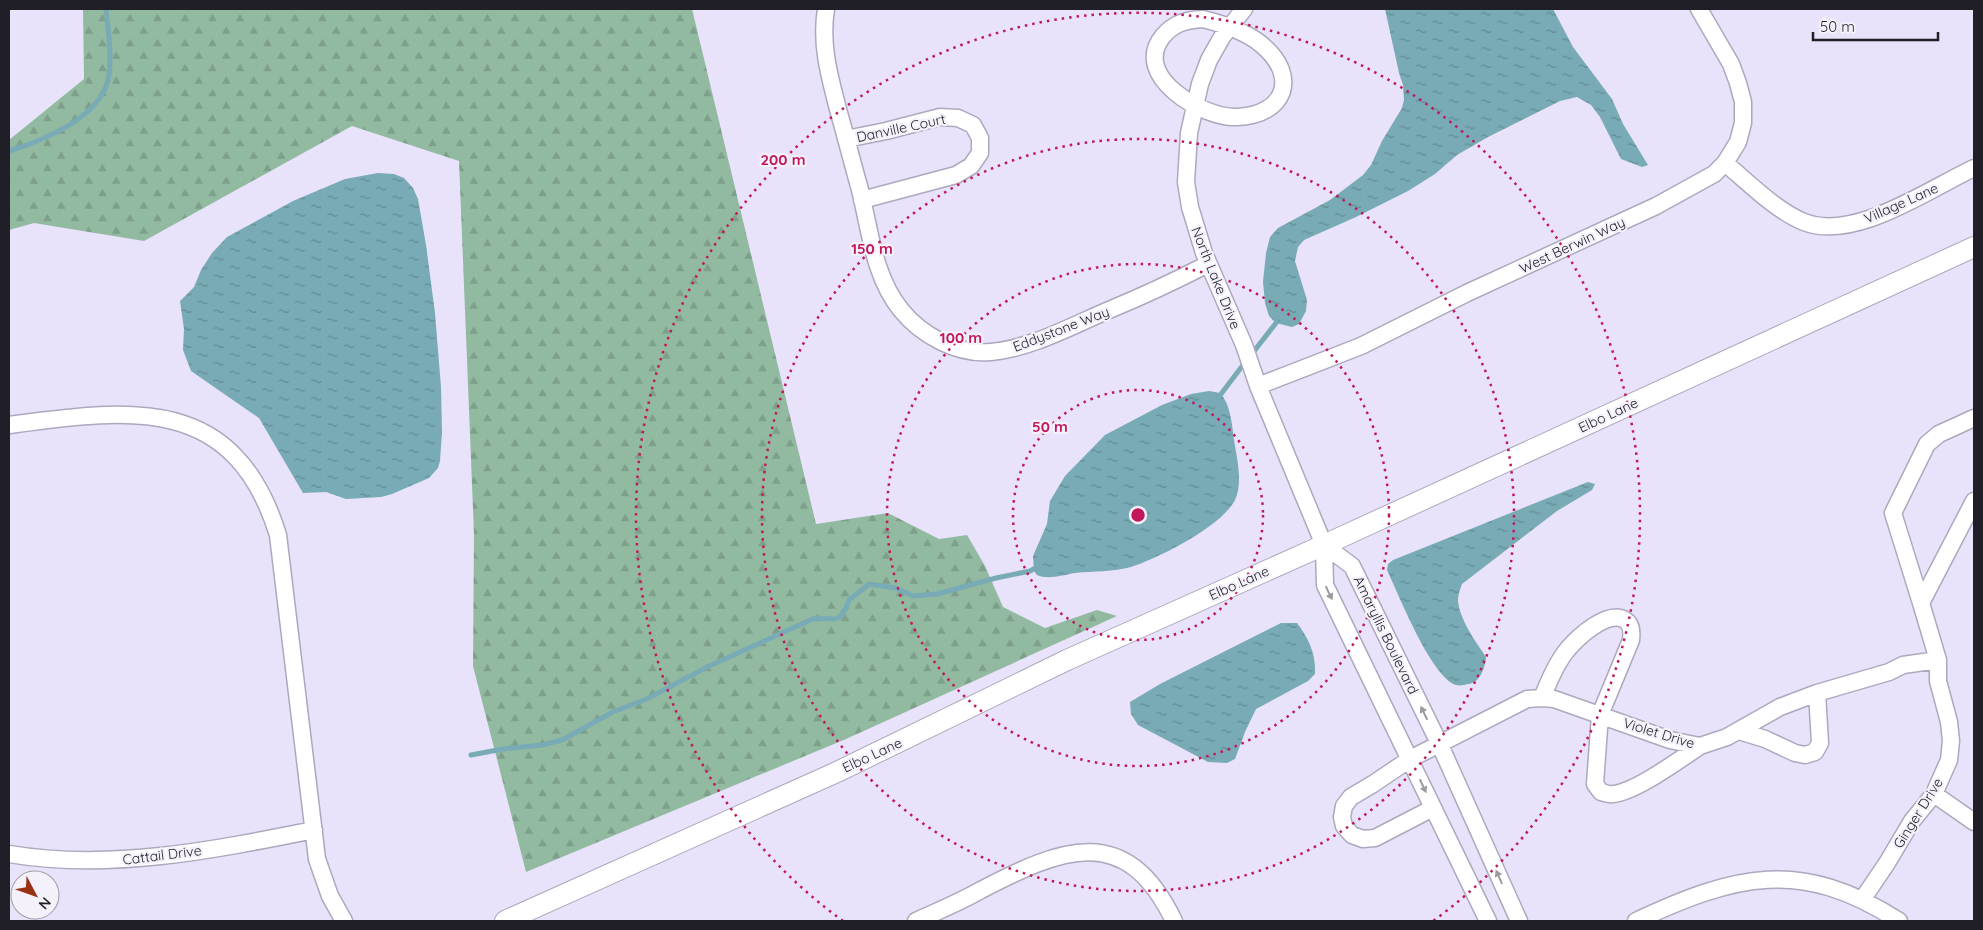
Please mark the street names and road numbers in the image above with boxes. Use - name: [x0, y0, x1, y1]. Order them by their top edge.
- street label: Danville Court: [855, 110, 947, 146]
- street label: Village Lane: [1861, 179, 1941, 227]
- street label: West Berwin Way: [1516, 213, 1628, 277]
- street label: North Lake Drive: [1187, 224, 1245, 332]
- street label: Eddystone Way: [1010, 302, 1112, 356]
- street label: Elbo Lane: [1575, 393, 1641, 437]
- street label: Elbo Lane: [1206, 562, 1272, 604]
- street label: Amaryllis Boulevard: [1350, 573, 1422, 697]
- street label: Violet Drive: [1621, 714, 1697, 752]
- street label: Elbo Lane: [839, 733, 905, 777]
- street label: Ginger Drive: [1889, 774, 1947, 852]
- street label: Cattail Drive: [122, 841, 203, 869]

